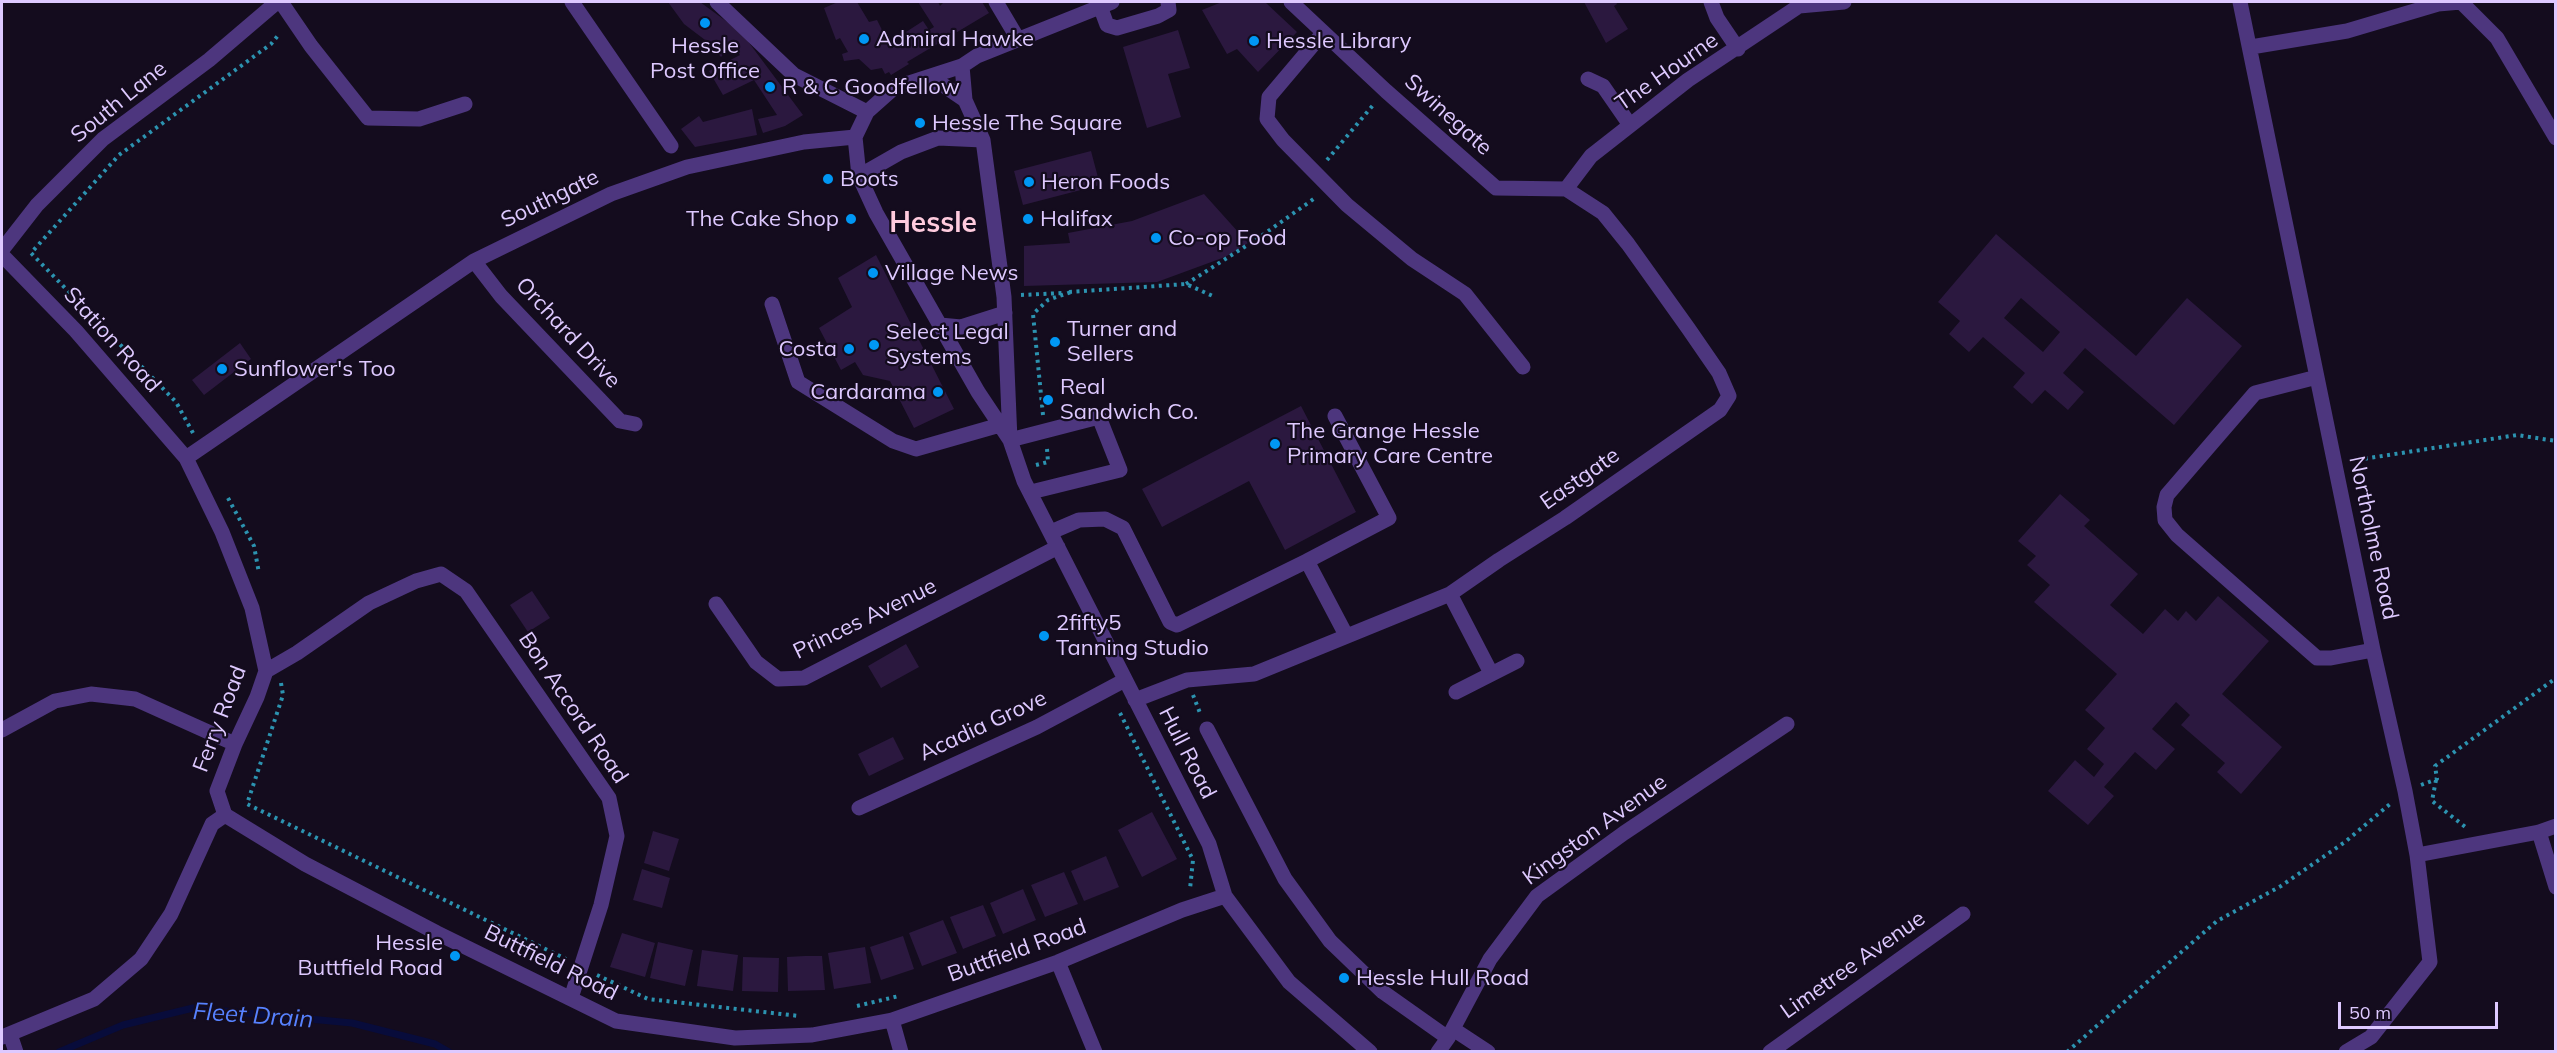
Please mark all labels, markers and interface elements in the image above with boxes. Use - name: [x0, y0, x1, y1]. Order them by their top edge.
- marker: Hessle Post Office: [698, 16, 712, 30]
- place label: Admiral Hawke: [876, 26, 1034, 52]
- street label: The Hourne: [1611, 27, 1723, 117]
- place label: Hessle Library: [1266, 28, 1411, 54]
- marker: Admiral Hawke: [857, 32, 871, 46]
- place label: Hessle Post Office: [650, 33, 760, 84]
- marker: Hessle Library: [1247, 34, 1261, 48]
- street label: South Lane: [66, 55, 172, 149]
- street label: Swinegate: [1399, 69, 1497, 161]
- place label: R & C Goodfellow: [782, 74, 960, 100]
- marker: R & C Goodfellow: [763, 80, 777, 94]
- place label: Hessle The Square: [932, 110, 1122, 136]
- marker: Hessle The Square: [913, 116, 927, 130]
- street label: Southgate: [497, 164, 603, 234]
- place label: Boots: [840, 166, 899, 192]
- place label: Heron Foods: [1041, 169, 1170, 195]
- marker: Boots: [821, 172, 835, 186]
- marker: Heron Foods: [1022, 175, 1036, 189]
- place label: The Cake Shop: [686, 206, 839, 232]
- place label: Halifax: [1040, 206, 1113, 232]
- district label: Hessle: [889, 207, 977, 241]
- marker: The Cake Shop: [844, 212, 858, 226]
- marker: Halifax: [1021, 212, 1035, 226]
- place label: Co-op Food: [1168, 225, 1287, 251]
- marker: Co-op Food: [1149, 231, 1163, 245]
- place label: Village News: [885, 260, 1018, 286]
- marker: Village News: [866, 266, 880, 280]
- street label: Orchard Drive: [510, 272, 626, 394]
- street label: Station Road: [58, 282, 166, 398]
- place label: Turner and Sellers: [1067, 316, 1177, 368]
- place label: Select Legal Systems: [886, 319, 1009, 370]
- marker: Turner and Sellers: [1048, 335, 1062, 349]
- place label: Costa: [778, 336, 837, 362]
- marker: Select Legal Systems: [867, 338, 881, 352]
- marker: Costa: [842, 342, 856, 356]
- place label: Sunflower's Too: [234, 356, 396, 382]
- marker: Sunflower's Too: [215, 362, 229, 376]
- place label: Real Sandwich Co.: [1060, 374, 1198, 426]
- place label: Cardarama: [810, 379, 926, 405]
- marker: Cardarama: [931, 385, 945, 399]
- marker: Real Sandwich Co.: [1041, 393, 1055, 407]
- place label: The Grange Hessle Primary Care Centre: [1287, 418, 1493, 470]
- marker: The Grange Hessle Primary Care Centre: [1268, 437, 1282, 451]
- street label: Eastgate: [1535, 442, 1625, 516]
- street label: Northolme Road: [2343, 454, 2403, 622]
- street label: Princes Avenue: [789, 573, 941, 665]
- place label: 2fifty5 Tanning Studio: [1056, 610, 1209, 662]
- street label: Bon Accord Road: [513, 627, 633, 789]
- marker: 2fifty5 Tanning Studio: [1037, 629, 1051, 643]
- street label: Ferry Road: [188, 662, 252, 776]
- street label: Acadia Grove: [915, 685, 1051, 767]
- street label: Hull Road: [1153, 703, 1221, 803]
- street label: Kingston Avenue: [1518, 769, 1672, 891]
- street label: Limetree Avenue: [1776, 905, 1930, 1025]
- street label: Buttfield Road: [944, 914, 1090, 988]
- street label: Buttfield Road: [480, 919, 622, 1007]
- place label: Hessle Buttfield Road: [297, 930, 443, 981]
- marker: Hessle Buttfield Road: [448, 949, 462, 963]
- place label: Hessle Hull Road: [1356, 965, 1529, 991]
- marker: Hessle Hull Road: [1337, 971, 1351, 985]
- scale bar: [2341, 990, 2502, 1028]
- water label: Fleet Drain: [192, 997, 314, 1035]
- text: 50 m: [2349, 1001, 2391, 1024]

